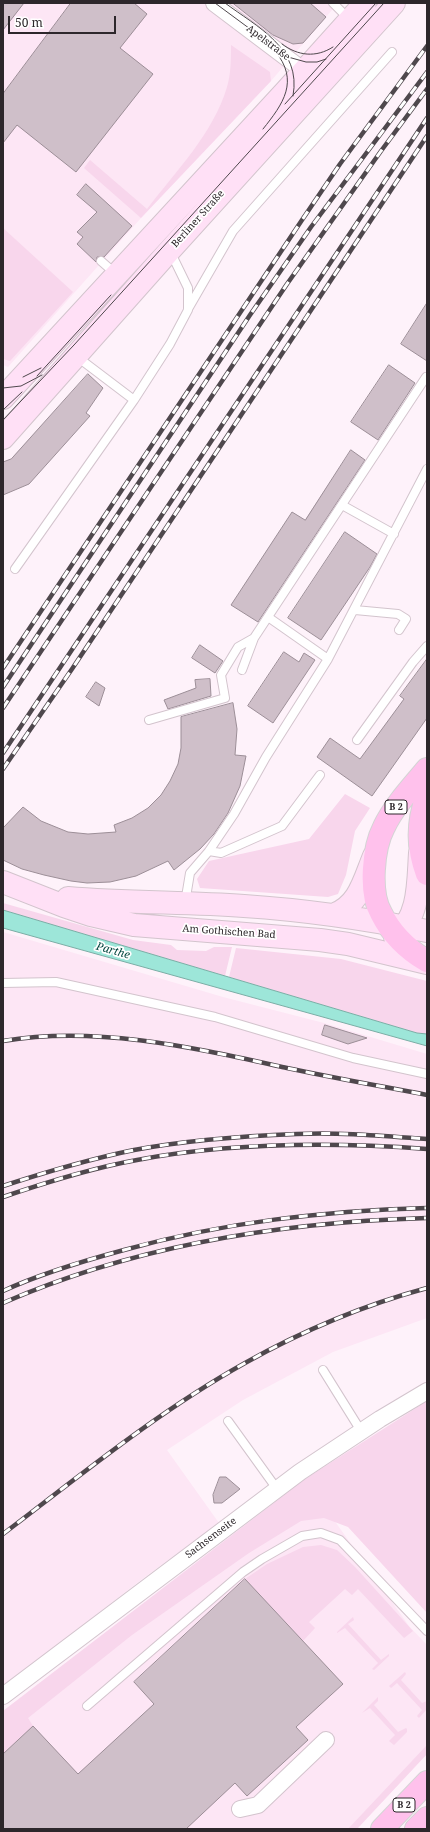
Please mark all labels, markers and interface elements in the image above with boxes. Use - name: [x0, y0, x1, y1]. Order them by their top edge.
- scale bar: [10, 8, 118, 34]
- text: 50 m: [15, 14, 43, 31]
- street label: Apelstraße: [244, 23, 292, 63]
- street label: Berliner Straße: [169, 188, 227, 250]
- road number: B 2: [385, 800, 407, 814]
- street label: Am Gothischen Bad: [182, 923, 276, 941]
- water label: Parthe: [95, 940, 131, 962]
- street label: Sachsenseite: [183, 1515, 239, 1561]
- road number: B 2: [393, 1798, 415, 1812]

